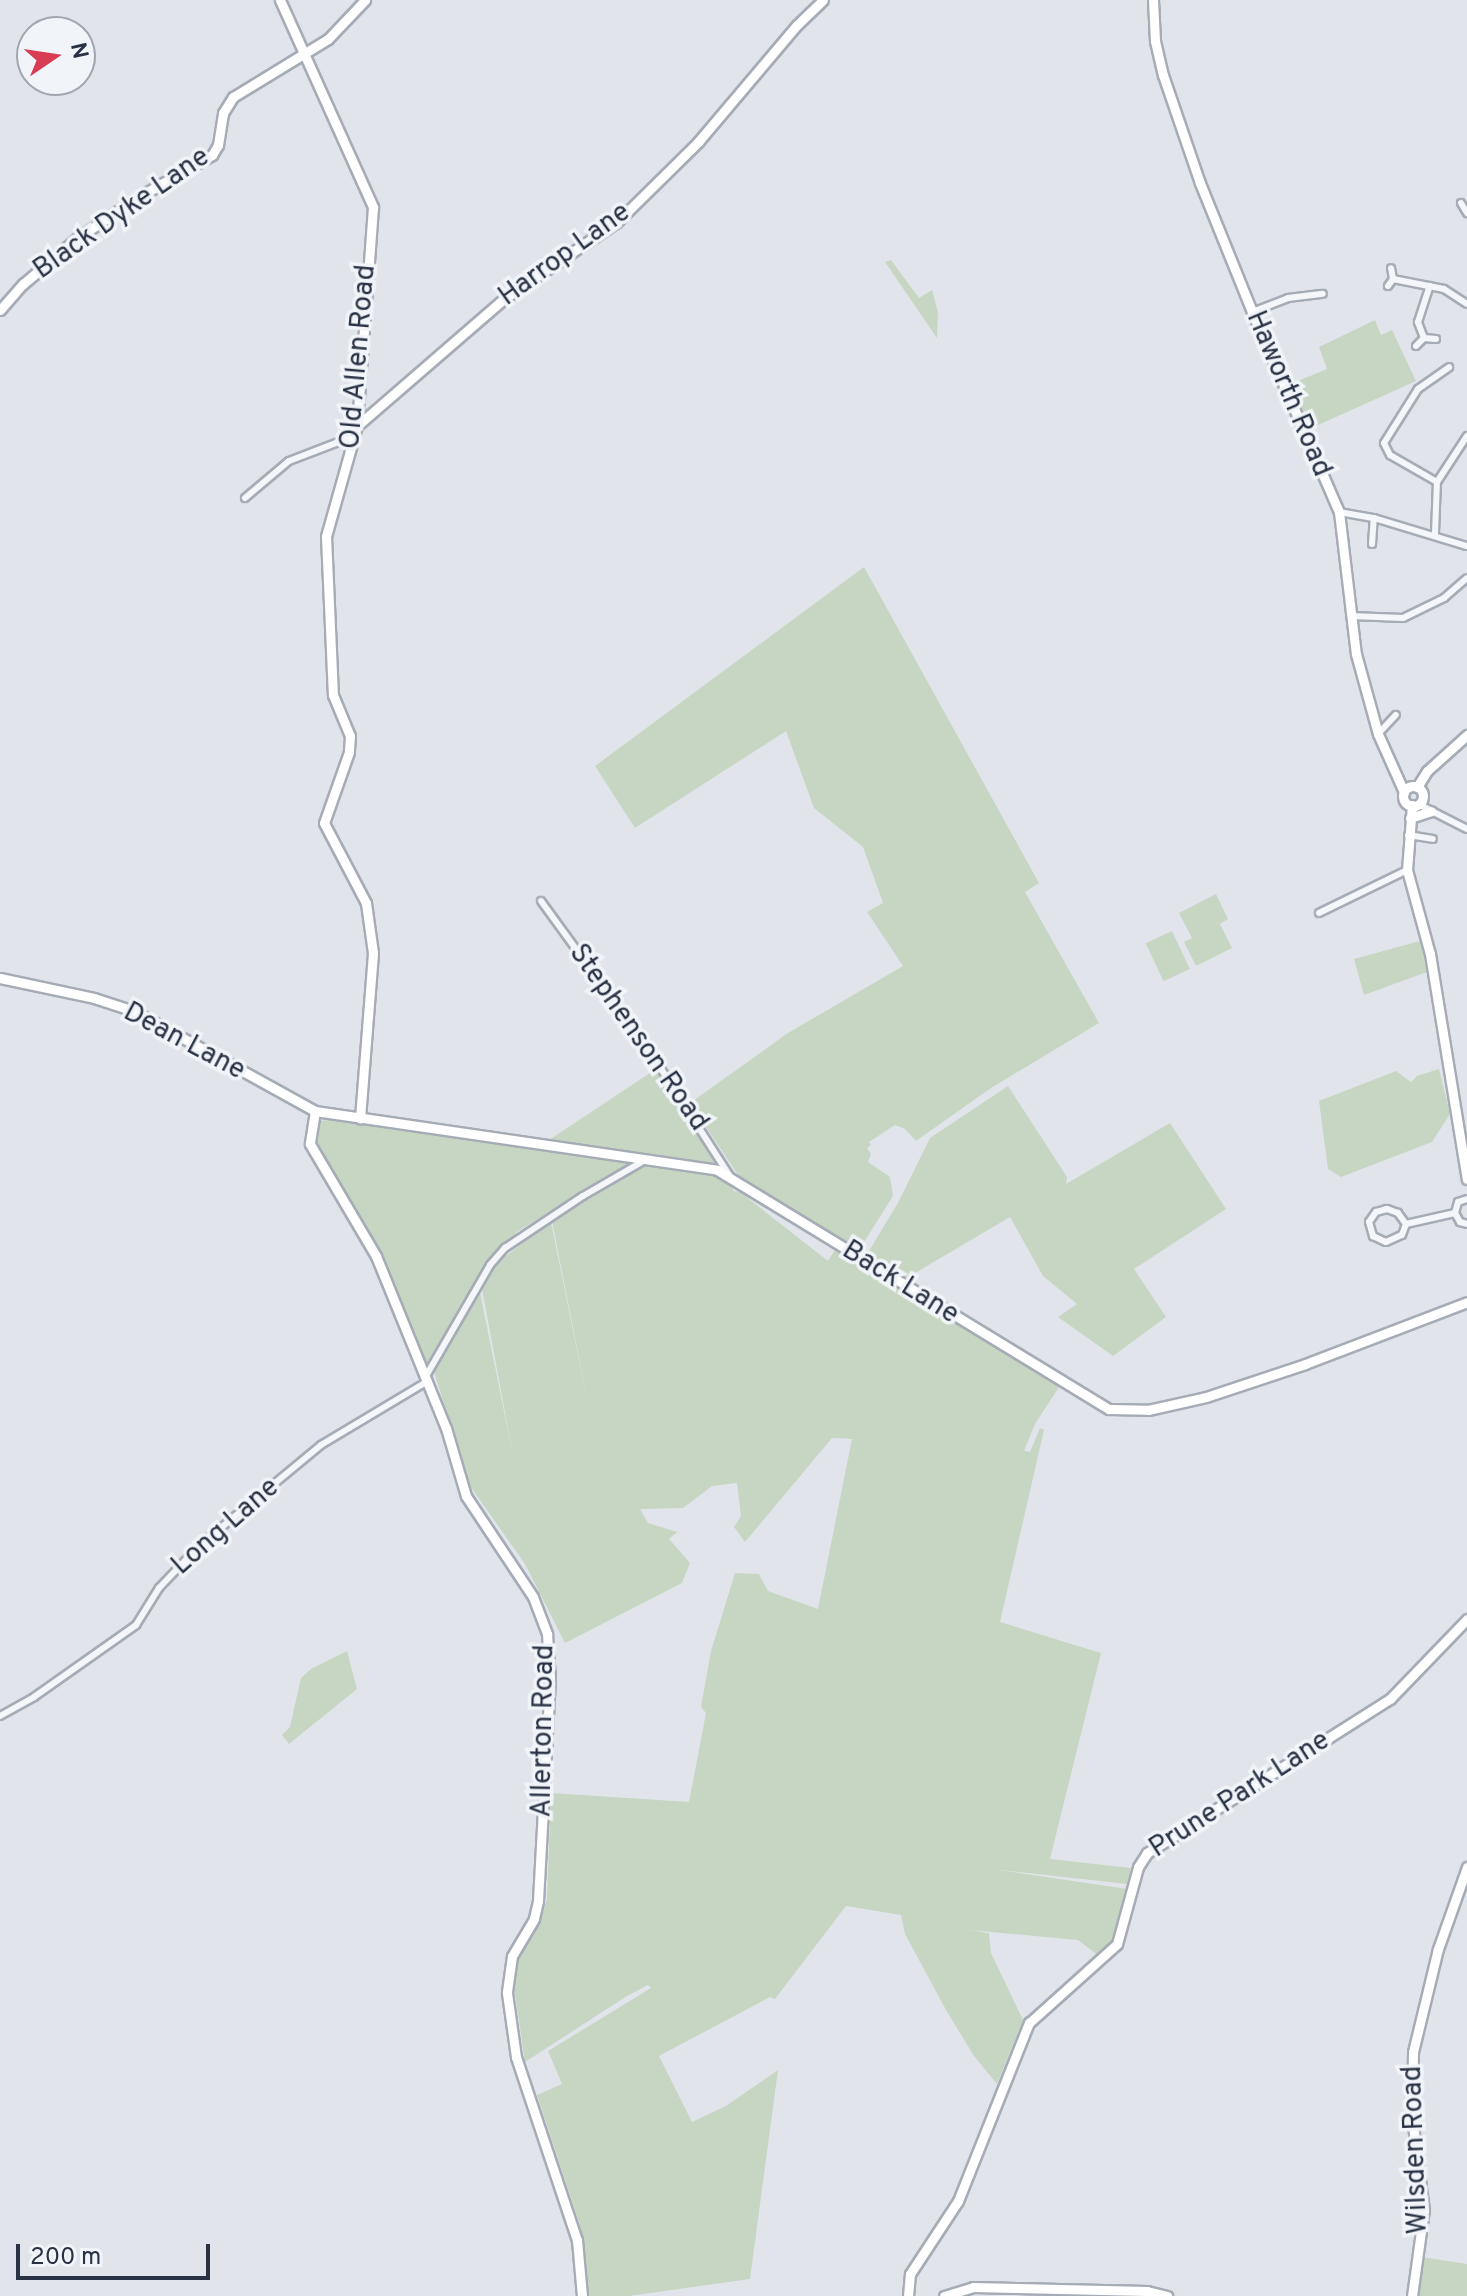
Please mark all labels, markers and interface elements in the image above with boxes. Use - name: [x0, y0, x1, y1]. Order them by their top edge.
- north arrow: [16, 16, 96, 96]
- text: N: [63, 40, 93, 62]
- street label: Black Dyke Lane: [27, 141, 217, 287]
- street label: Harrop Lane: [493, 196, 637, 314]
- street label: Old Allen Road: [334, 263, 384, 451]
- street label: Haworth Road: [1238, 306, 1338, 482]
- street label: Stephenson Road: [561, 938, 715, 1138]
- street label: Dean Lane: [117, 996, 251, 1088]
- street label: Back Lane: [835, 1234, 965, 1332]
- street label: Long Lane: [165, 1471, 287, 1583]
- street label: Allerton Road: [526, 1644, 562, 1818]
- street label: Prune Park Lane: [1143, 1724, 1337, 1866]
- street label: Wilsden Road: [1396, 2065, 1436, 2235]
- scale bar: [20, 2228, 214, 2278]
- text: 200 m: [30, 2243, 101, 2273]

